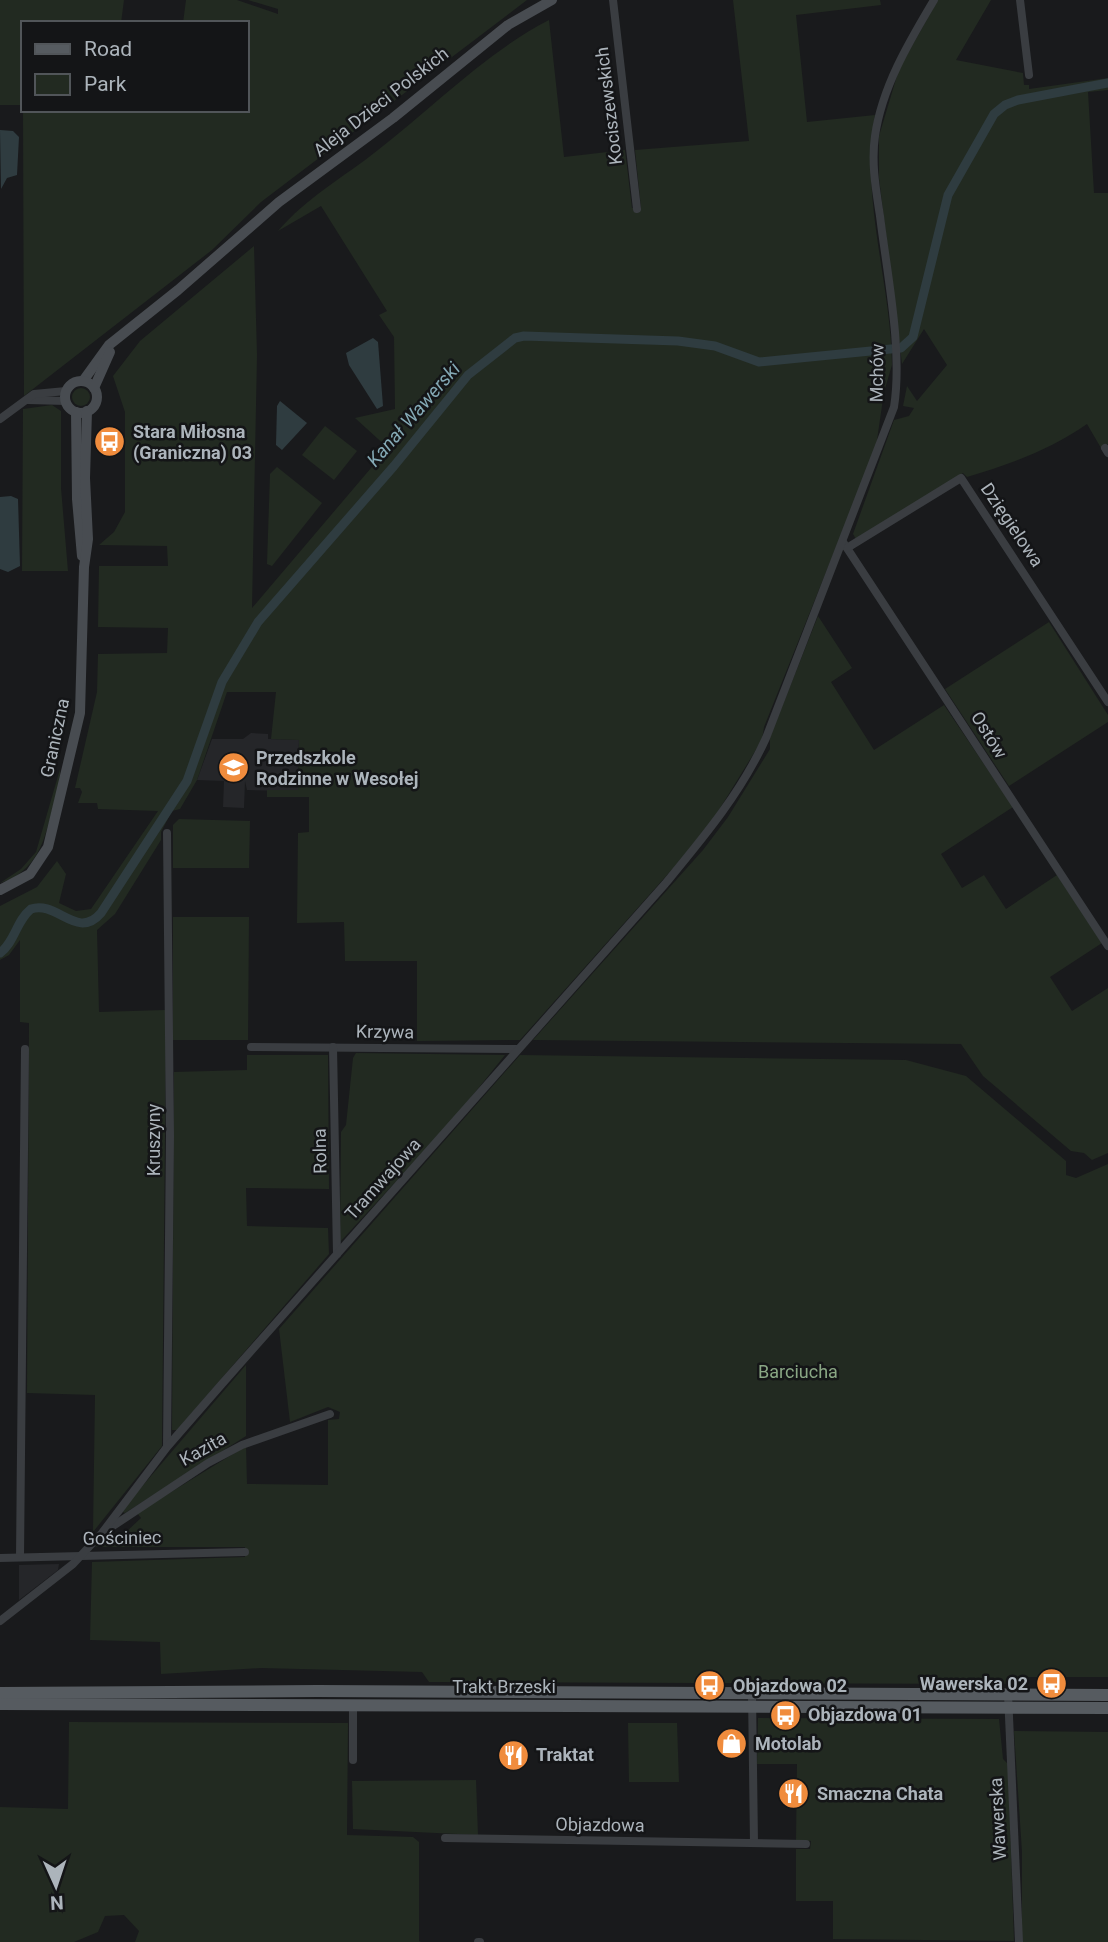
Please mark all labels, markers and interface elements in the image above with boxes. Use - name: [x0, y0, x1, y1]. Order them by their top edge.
- legend: [21, 21, 248, 112]
- text: Road: [84, 37, 132, 61]
- street label: Aleja Dzieci Polskich: [309, 42, 452, 161]
- street label: Kociszewskich: [591, 46, 626, 166]
- text: Park: [84, 72, 127, 96]
- street label: Mchów: [865, 343, 888, 403]
- water label: Kanał Wawerski: [362, 357, 465, 471]
- place label: Stara Miłosna (Graniczna) 03: [133, 421, 252, 464]
- bus stop icon: Stara Miłosna (Graniczna) 03: [93, 425, 127, 459]
- street label: Dzięgielowa: [977, 479, 1048, 571]
- street label: Graniczna: [36, 696, 73, 779]
- street label: Ostów: [967, 707, 1012, 762]
- place label: Przedszkole Rodzinne w Wesołej: [256, 747, 418, 789]
- school or university icon: Przedszkole Rodzinne w Wesołej: [216, 751, 250, 785]
- street label: Krzywa: [356, 1020, 414, 1043]
- street label: Kruszyny: [143, 1103, 164, 1176]
- street label: Rolna: [309, 1128, 330, 1174]
- street label: Tramwajowa: [340, 1134, 425, 1224]
- park label: Barciucha: [758, 1361, 838, 1382]
- street label: Kazita: [176, 1427, 230, 1470]
- street label: Gościniec: [82, 1526, 162, 1549]
- bus stop icon: Wawerska 02: [1034, 1667, 1068, 1701]
- bus stop icon: Objazdowa 02: [693, 1669, 727, 1703]
- place label: Wawerska 02: [920, 1673, 1028, 1694]
- place label: Objazdowa 02: [733, 1675, 847, 1696]
- street label: Trakt Brzeski: [452, 1676, 556, 1697]
- bus stop icon: Objazdowa 01: [768, 1698, 802, 1732]
- place label: Objazdowa 01: [808, 1704, 922, 1725]
- shop icon: Motolab: [715, 1727, 749, 1761]
- place label: Motolab: [755, 1733, 821, 1754]
- restaurant icon: Traktat: [496, 1738, 530, 1772]
- place label: Traktat: [536, 1744, 594, 1765]
- restaurant icon: Smaczna Chata: [777, 1777, 811, 1811]
- street label: Wawerska: [985, 1777, 1010, 1861]
- place label: Smaczna Chata: [817, 1783, 944, 1804]
- street label: Objazdowa: [555, 1813, 645, 1836]
- north arrow: [21, 1851, 91, 1921]
- text: N: [50, 1891, 64, 1914]

